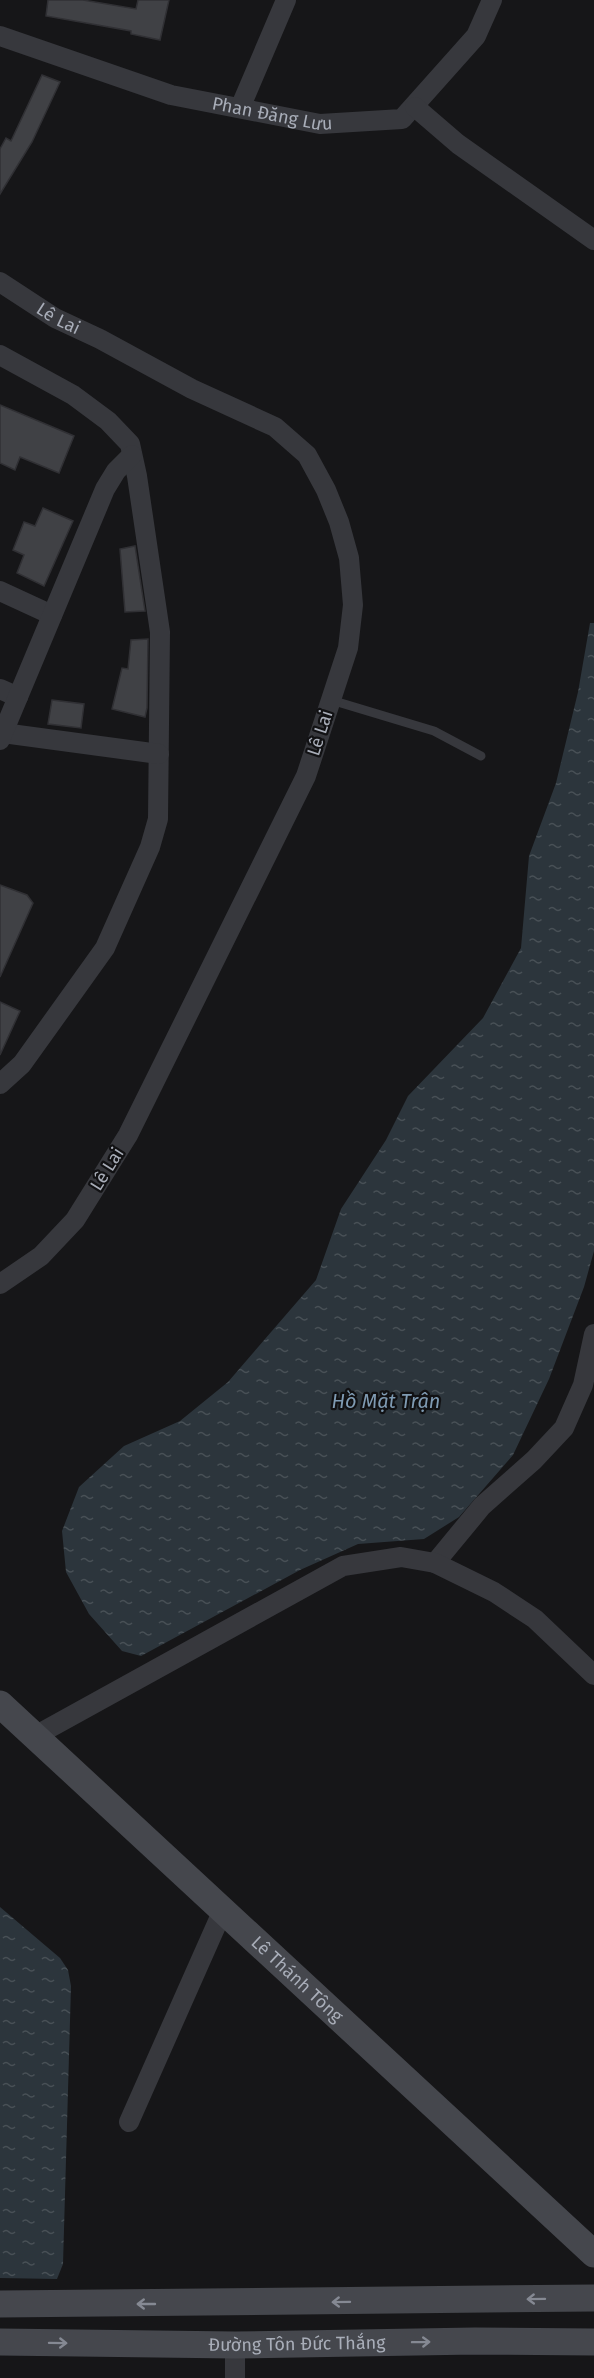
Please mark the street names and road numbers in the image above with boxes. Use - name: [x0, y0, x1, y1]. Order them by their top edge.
- street label: Phan Đăng Lưu: [210, 92, 333, 135]
- street label: Lê Lai: [32, 298, 84, 339]
- street label: Lê Lai: [302, 707, 338, 759]
- street label: Lê Lai: [85, 1143, 129, 1195]
- street label: Lê Thánh Tông: [247, 1931, 348, 2028]
- street label: Đường Tôn Đức Thắng: [208, 2331, 386, 2356]

